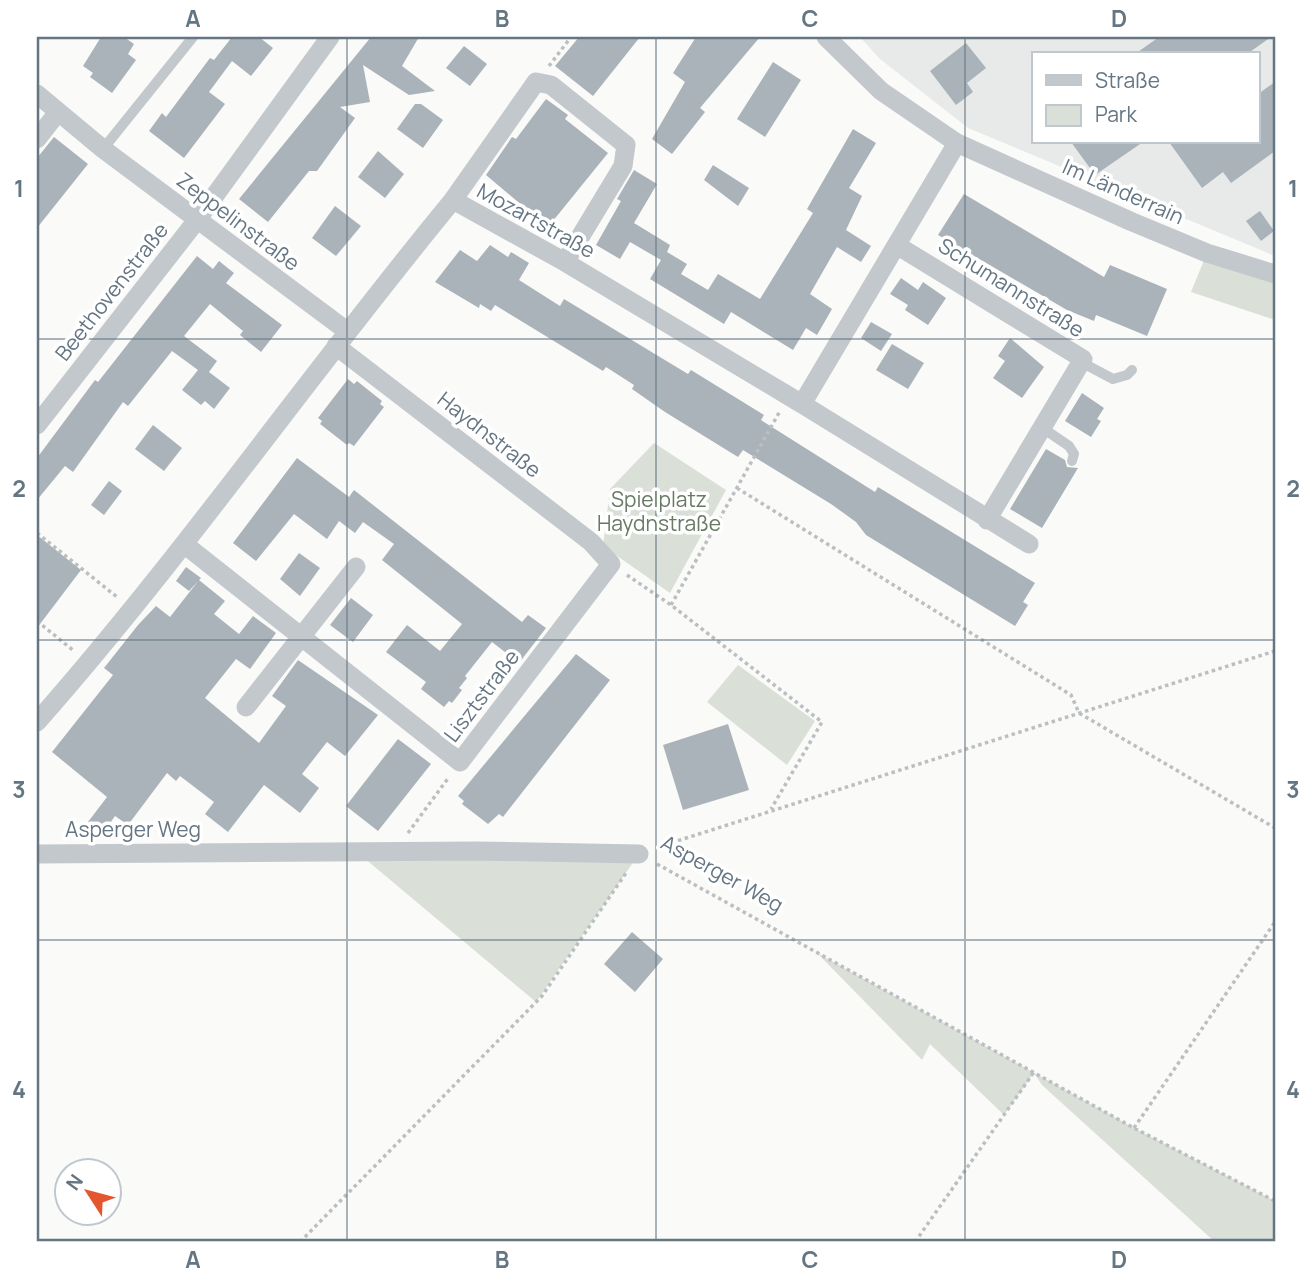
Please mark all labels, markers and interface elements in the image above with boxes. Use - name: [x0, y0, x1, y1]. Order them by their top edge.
- text: A: [185, 2, 201, 34]
- text: B: [495, 2, 509, 34]
- text: C: [802, 2, 819, 34]
- text: D: [1111, 2, 1127, 34]
- legend: [1032, 52, 1260, 144]
- text: Straße: [1095, 66, 1160, 94]
- text: Park: [1095, 100, 1137, 128]
- street label: Im Länderrain: [1058, 152, 1189, 230]
- street label: Zeppelinstraße: [171, 166, 306, 277]
- text: 1: [14, 172, 24, 204]
- text: 1: [1288, 172, 1298, 204]
- street label: Mozartstraße: [472, 176, 601, 264]
- street label: Beethovenstraße: [48, 217, 174, 366]
- street label: Schumannstraße: [933, 231, 1090, 343]
- street label: Haydnstraße: [432, 385, 547, 483]
- text: 2: [12, 472, 26, 504]
- text: 2: [1286, 472, 1300, 504]
- park label: Spielplatz Haydnstraße: [597, 485, 721, 537]
- street label: Lisztstraße: [437, 643, 525, 747]
- text: 3: [12, 773, 26, 805]
- text: 3: [1286, 773, 1300, 805]
- street label: Asperger Weg: [65, 815, 201, 843]
- street label: Asperger Weg: [656, 828, 789, 918]
- text: 4: [12, 1073, 26, 1105]
- text: 4: [1286, 1073, 1300, 1105]
- north arrow: [52, 1156, 122, 1226]
- text: N: [60, 1169, 89, 1195]
- text: A: [185, 1243, 201, 1275]
- text: B: [495, 1243, 509, 1275]
- text: C: [802, 1243, 819, 1275]
- text: D: [1111, 1243, 1127, 1275]

